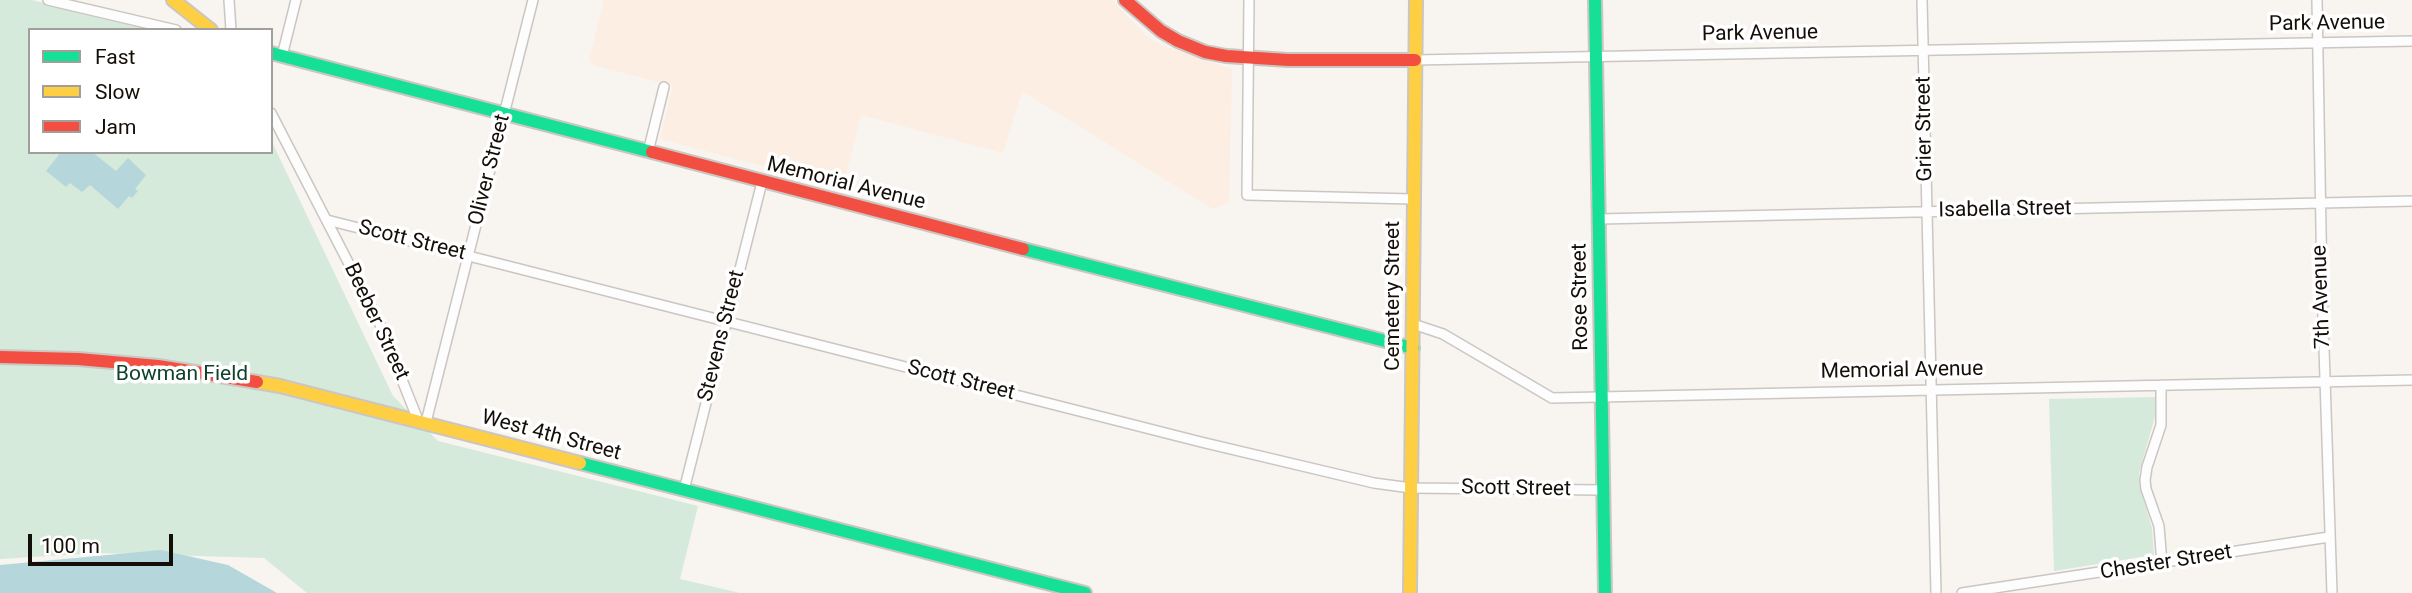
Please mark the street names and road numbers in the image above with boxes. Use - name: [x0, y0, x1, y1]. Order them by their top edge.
- street label: Park Avenue: [2269, 10, 2385, 38]
- street label: Park Avenue: [1702, 20, 1818, 48]
- street label: Grier Street: [1911, 76, 1939, 182]
- street label: Oliver Street: [464, 112, 516, 228]
- street label: Memorial Avenue: [764, 152, 928, 216]
- street label: Isabella Street: [1938, 196, 2072, 224]
- street label: Scott Street: [356, 215, 468, 267]
- street label: Cemetery Street: [1381, 221, 1407, 371]
- street label: Rose Street: [1567, 243, 1595, 351]
- street label: 7th Avenue: [2308, 245, 2336, 349]
- street label: Beeber Street: [338, 260, 414, 384]
- street label: Stevens Street: [693, 268, 751, 404]
- street label: Scott Street: [905, 355, 1017, 407]
- street label: Memorial Avenue: [1821, 357, 1983, 385]
- street label: West 4th Street: [479, 405, 623, 467]
- street label: Scott Street: [1461, 475, 1571, 503]
- street label: Chester Street: [2098, 540, 2234, 586]

